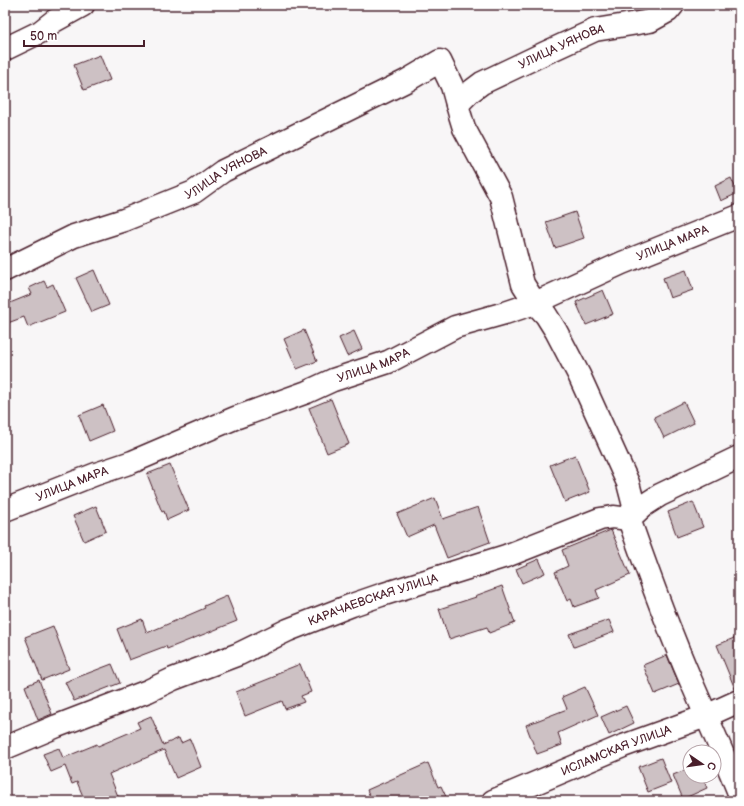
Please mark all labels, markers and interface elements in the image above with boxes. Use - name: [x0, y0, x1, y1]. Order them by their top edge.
- street label: УЛИЦА УЯНОВА: [516, 21, 606, 73]
- scale bar: [24, 22, 144, 48]
- text: 50 m: [30, 29, 57, 44]
- street label: УЛИЦА УЯНОВА: [183, 143, 270, 203]
- street label: УЛИЦА МАРА: [634, 222, 711, 264]
- street label: УЛИЦА МАРА: [335, 345, 413, 386]
- street label: УЛИЦА МАРА: [34, 463, 111, 505]
- street label: КАРАЧАЕВСКАЯ УЛИЦА: [306, 571, 440, 629]
- street label: ИСЛАМСКАЯ УЛИЦА: [559, 722, 674, 779]
- north arrow: [682, 744, 722, 784]
- text: С: [704, 761, 718, 772]

